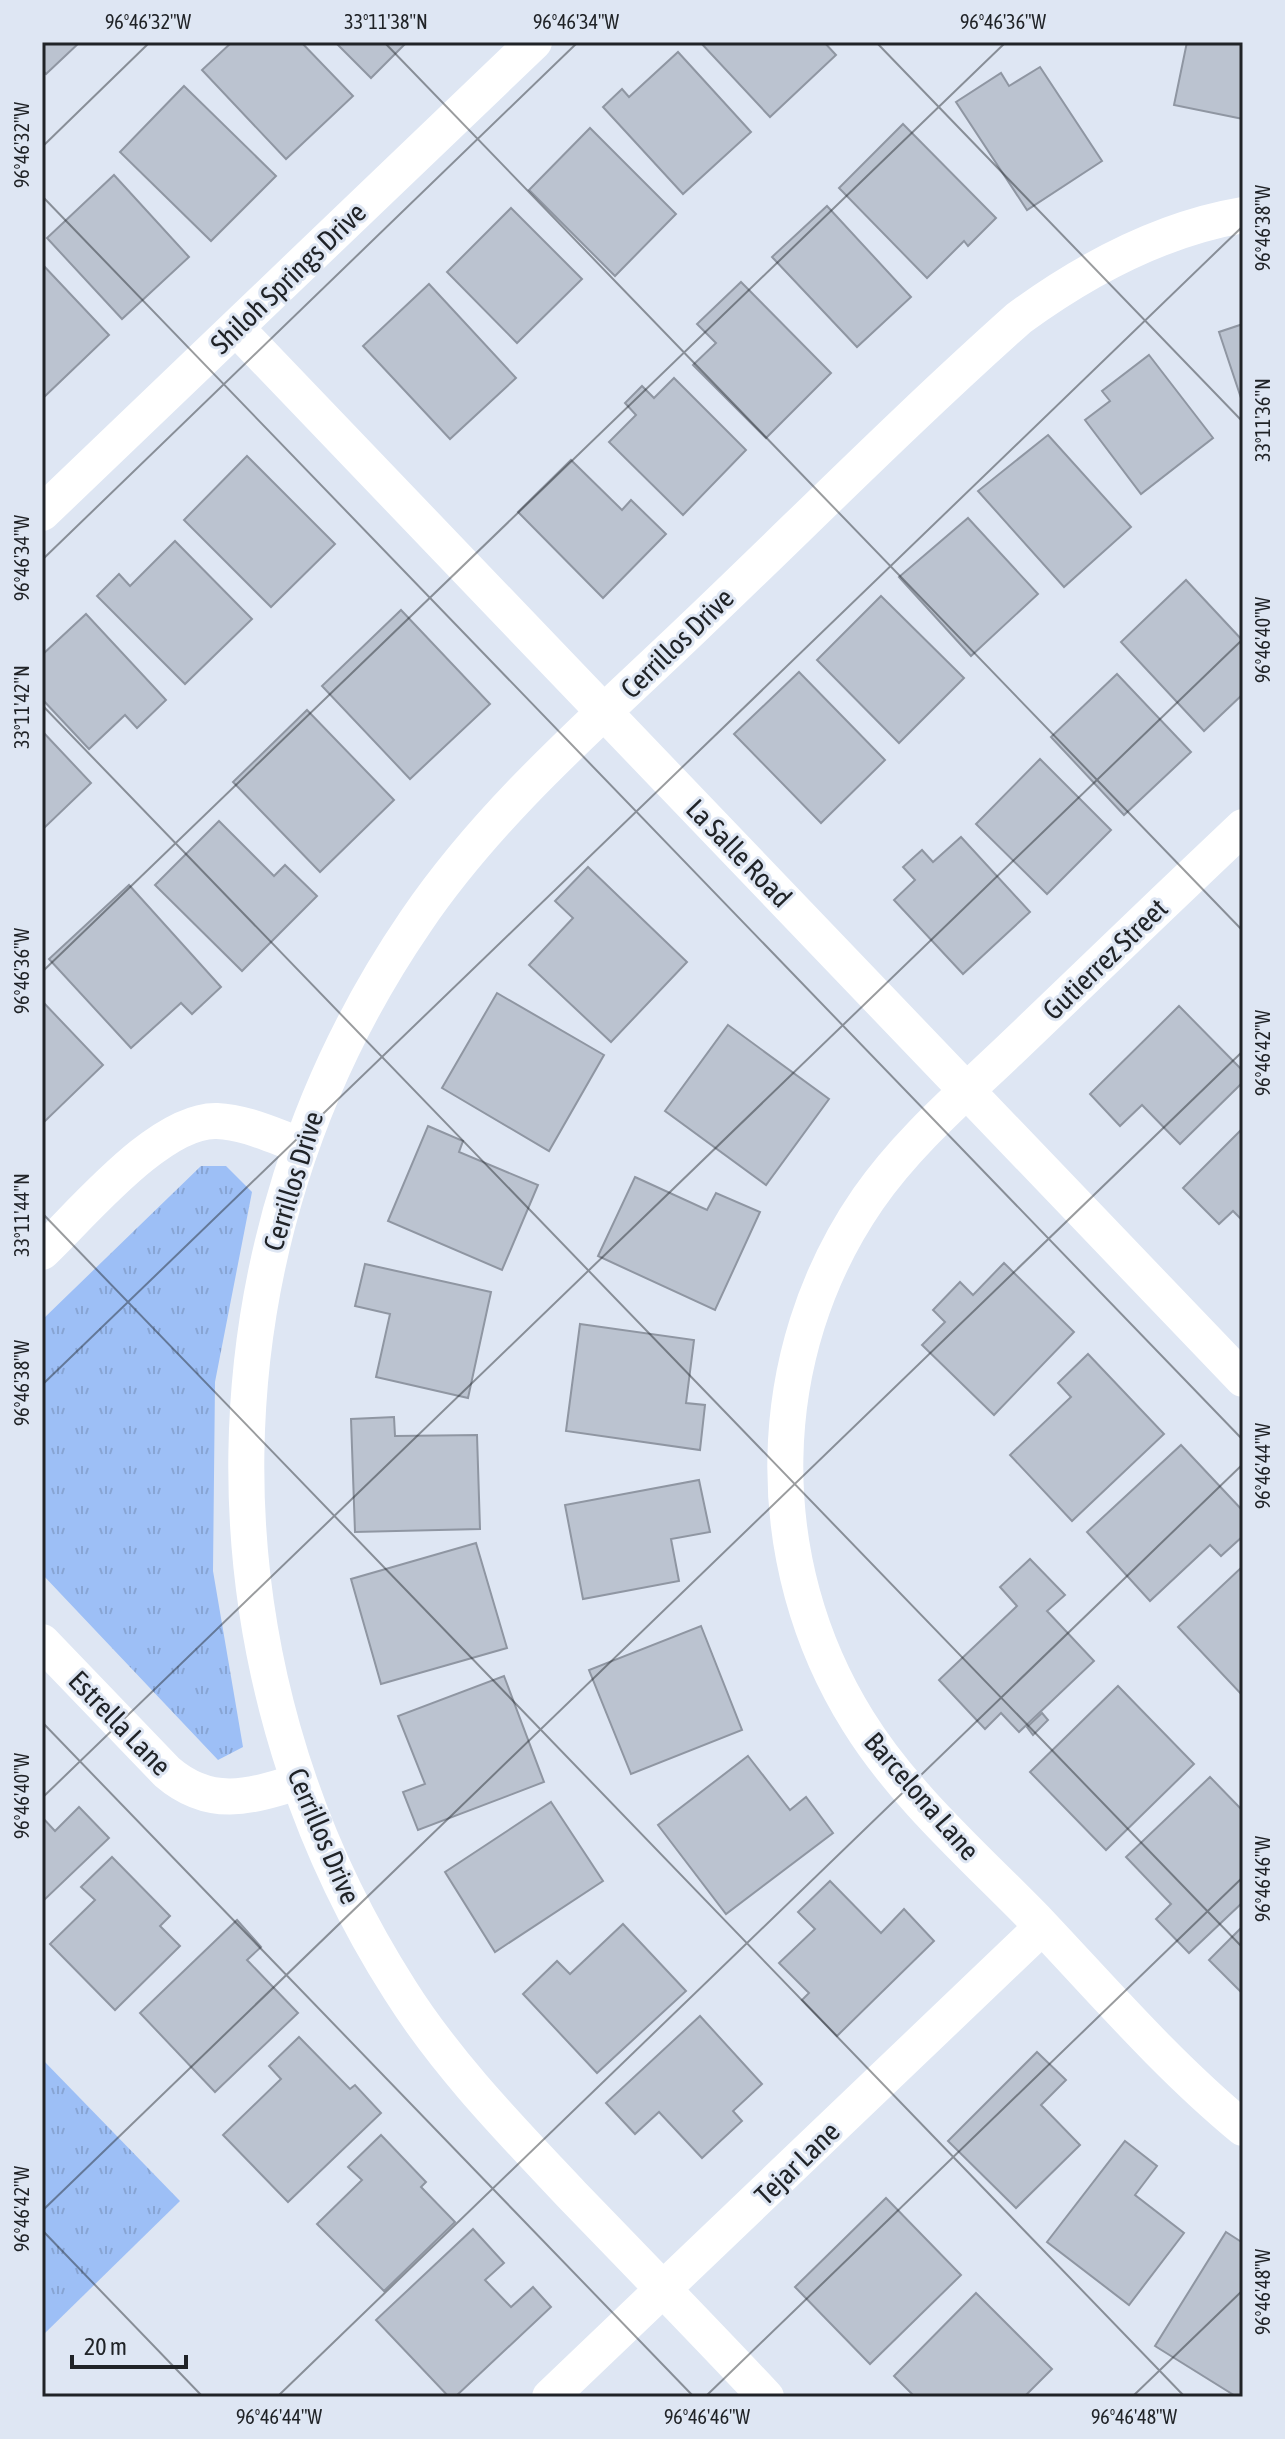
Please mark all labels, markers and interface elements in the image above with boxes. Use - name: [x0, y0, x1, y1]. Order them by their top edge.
- text: 96°46'32"W: [105, 10, 192, 33]
- text: 33°11'38"N: [344, 10, 428, 33]
- text: 96°46'34"W: [533, 10, 620, 33]
- text: 96°46'36"W: [960, 10, 1047, 33]
- text: 96°46'32"W: [10, 101, 33, 188]
- text: 96°46'38"W: [1251, 184, 1274, 271]
- street label: Shiloh Springs Drive: [204, 196, 372, 360]
- text: 33°11'36"N: [1251, 378, 1274, 462]
- text: 96°46'34"W: [10, 514, 33, 601]
- street label: Cerrillos Drive: [614, 581, 740, 705]
- text: 96°46'40"W: [1251, 596, 1274, 683]
- text: 33°11'42"N: [10, 665, 33, 749]
- street label: La Salle Road: [680, 793, 798, 913]
- street label: Gutierrez Street: [1036, 892, 1174, 1026]
- text: 96°46'36"W: [10, 927, 33, 1014]
- text: 96°46'42"W: [1251, 1009, 1274, 1096]
- street label: Cerrillos Drive: [257, 1107, 329, 1255]
- text: 33°11'44"N: [10, 1173, 33, 1257]
- text: 96°46'38"W: [10, 1339, 33, 1426]
- text: 96°46'44"W: [1251, 1422, 1274, 1509]
- street label: Estrella Lane: [62, 1664, 178, 1782]
- street label: Barcelona Lane: [858, 1726, 986, 1866]
- text: 96°46'40"W: [10, 1752, 33, 1839]
- street label: Cerrillos Drive: [281, 1763, 367, 1909]
- text: 96°46'46"W: [1251, 1835, 1274, 1922]
- street label: Tejar Lane: [748, 2115, 846, 2211]
- text: 96°46'42"W: [10, 2165, 33, 2252]
- text: 96°46'48"W: [1251, 2248, 1274, 2335]
- scale bar: [72, 2319, 186, 2369]
- text: 20 m: [84, 2333, 127, 2360]
- text: 96°46'44"W: [236, 2405, 323, 2428]
- text: 96°46'46"W: [664, 2405, 751, 2428]
- text: 96°46'48"W: [1091, 2405, 1178, 2428]

